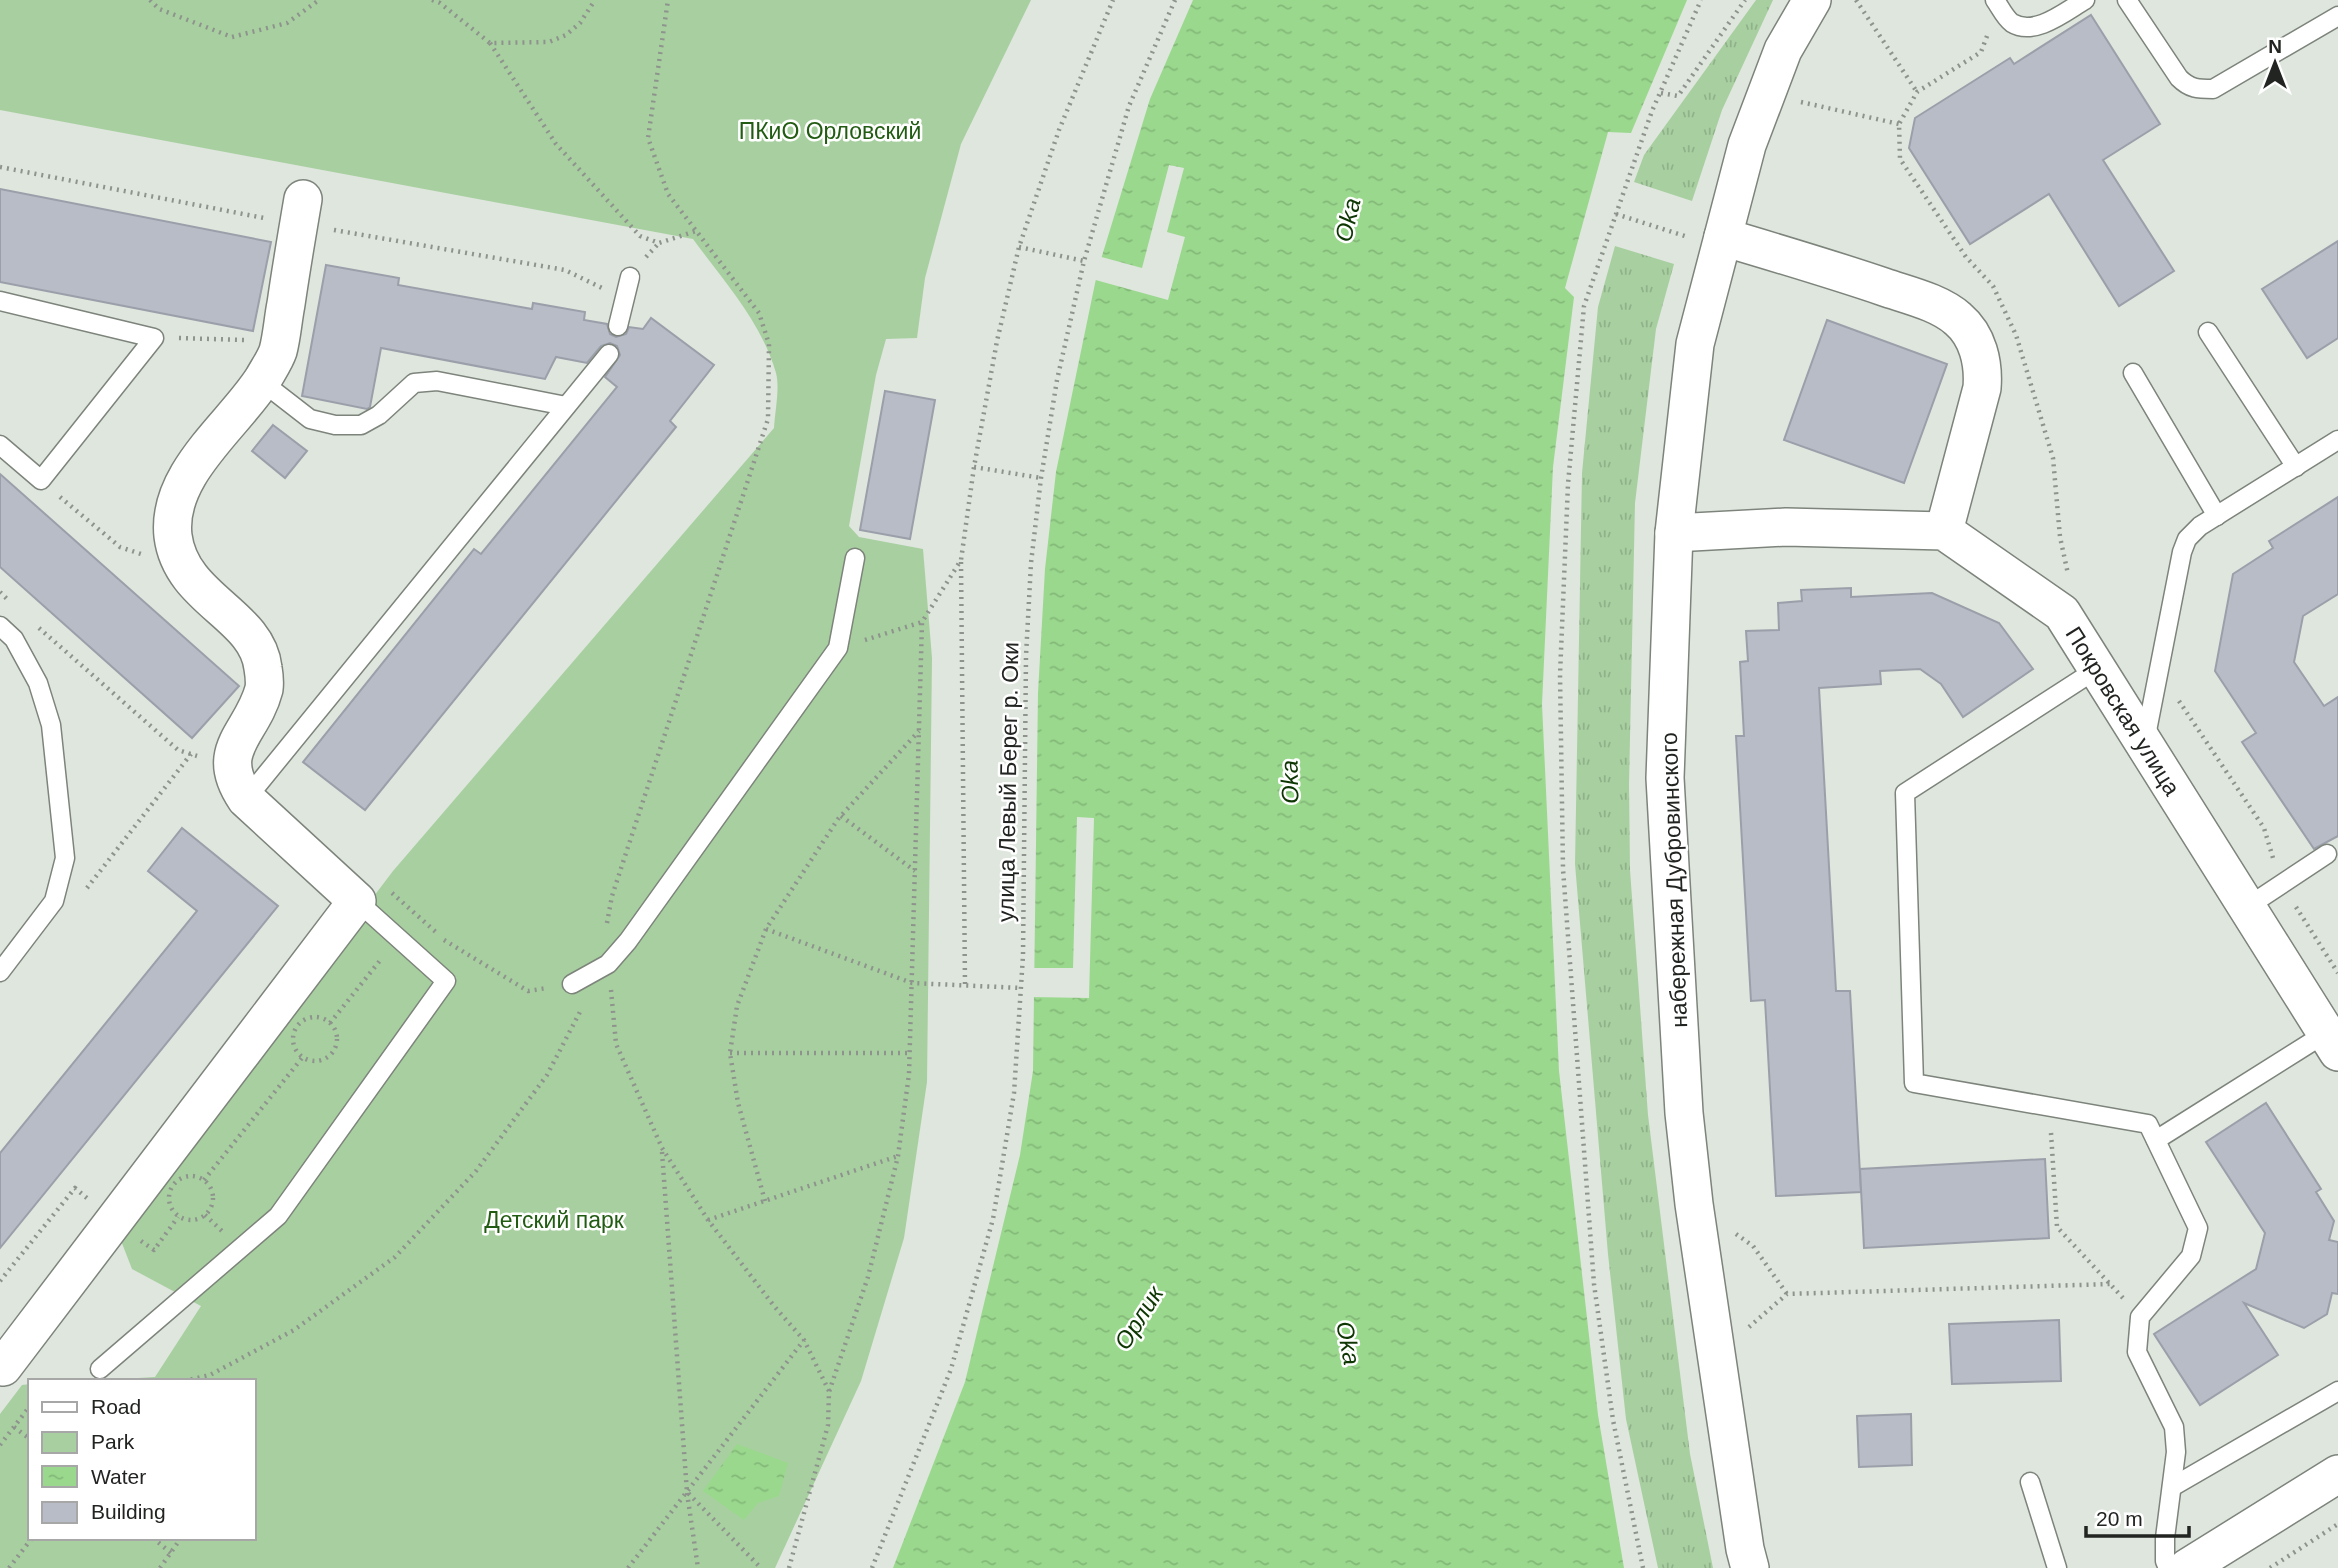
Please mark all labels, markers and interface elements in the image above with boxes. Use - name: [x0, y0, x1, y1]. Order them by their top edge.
- north arrow: [2240, 28, 2310, 98]
- text: N: [2268, 36, 2282, 57]
- park label: ПКиО Орловский: [739, 118, 921, 144]
- water label: Oka: [1329, 195, 1366, 244]
- street label: Покровская улица: [2061, 622, 2185, 800]
- street label: улица Левый Берег р. Оки: [993, 642, 1023, 922]
- street label: набережная Дубровинского: [1656, 732, 1692, 1028]
- water label: Oka: [1276, 760, 1303, 804]
- park label: Детский парк: [484, 1207, 625, 1233]
- water label: Орлик: [1109, 1280, 1169, 1354]
- water label: Oka: [1331, 1319, 1366, 1367]
- legend: [28, 1379, 256, 1540]
- text: Road: [91, 1395, 141, 1418]
- text: Park: [91, 1430, 135, 1453]
- text: Water: [91, 1465, 146, 1488]
- scale bar: [2086, 1494, 2189, 1538]
- text: Building: [91, 1500, 166, 1523]
- text: 20 m: [2096, 1507, 2143, 1530]

